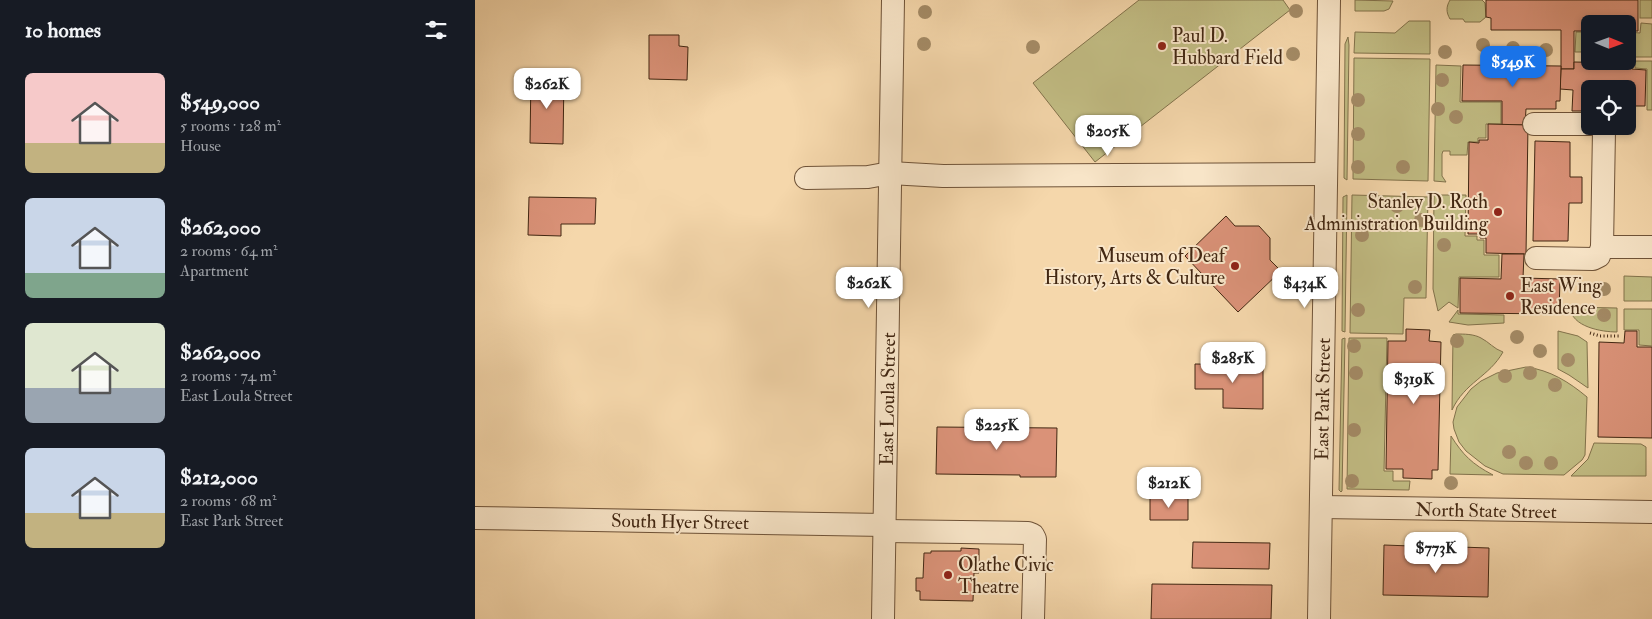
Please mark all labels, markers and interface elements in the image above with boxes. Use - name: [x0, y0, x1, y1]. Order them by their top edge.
- north arrow: [1581, 15, 1636, 70]
- map controls: [1581, 15, 1636, 135]
- icon: filters: [422, 16, 450, 44]
- text: 10 homes: [25, 17, 101, 44]
- place label: Paul D. Hubbard Field: [1172, 24, 1283, 70]
- marker: Paul D. Hubbard Field: [1156, 40, 1168, 52]
- pin: $549K: [1478, 46, 1548, 88]
- text: $549K: [1491, 52, 1535, 72]
- pin: $262K: [512, 68, 582, 110]
- text: $262K: [525, 74, 569, 94]
- button: locate: [1581, 80, 1636, 135]
- text: $549,000: [180, 89, 260, 116]
- icon: home: [65, 93, 125, 153]
- pin: $205K: [1073, 114, 1143, 157]
- text: 5 rooms · 128 m²: [180, 116, 281, 136]
- text: $205K: [1086, 121, 1130, 141]
- text: House: [180, 136, 221, 156]
- place label: Stanley D. Roth Administration Building: [1304, 190, 1489, 236]
- marker: Stanley D. Roth Administration Building: [1492, 206, 1504, 218]
- text: $262,000: [180, 214, 261, 241]
- icon: home: [65, 218, 125, 278]
- text: 2 rooms · 64 m²: [180, 241, 278, 261]
- place label: Museum of Deaf History, Arts & Culture: [1044, 244, 1228, 290]
- marker: Museum of Deaf History, Arts & Culture: [1229, 260, 1241, 272]
- text: Apartment: [180, 261, 248, 281]
- pin: $262K: [834, 266, 904, 309]
- pin: $434K: [1270, 266, 1340, 309]
- text: $262K: [847, 273, 891, 293]
- text: $434K: [1283, 273, 1327, 293]
- place label: East Wing Residence: [1520, 274, 1602, 320]
- marker: East Wing Residence: [1504, 290, 1516, 302]
- street label: East Loula Street: [875, 332, 901, 466]
- street label: East Park Street: [1310, 338, 1336, 460]
- text: $262,000: [180, 339, 261, 366]
- pin: $285K: [1198, 342, 1268, 384]
- icon: home: [65, 343, 125, 403]
- text: $285K: [1212, 348, 1254, 368]
- pin: $319K: [1379, 362, 1449, 405]
- text: 2 rooms · 74 m²: [180, 366, 276, 386]
- text: $319K: [1394, 369, 1434, 389]
- text: East Loula Street: [180, 386, 292, 406]
- pin: $225K: [962, 408, 1032, 451]
- text: $225K: [975, 415, 1019, 435]
- text: $212,000: [180, 464, 258, 491]
- pin: $212K: [1134, 466, 1204, 509]
- icon: home: [65, 468, 125, 528]
- text: $212K: [1148, 473, 1190, 493]
- text: 2 rooms · 68 m²: [180, 491, 276, 511]
- street label: North State Street: [1415, 498, 1557, 524]
- street label: South Hyer Street: [611, 509, 749, 535]
- text: East Park Street: [180, 511, 283, 531]
- pin: $773K: [1401, 532, 1471, 574]
- text: $773K: [1415, 538, 1457, 558]
- place label: Olathe Civic Theatre: [958, 553, 1054, 599]
- marker: Olathe Civic Theatre: [942, 569, 954, 581]

